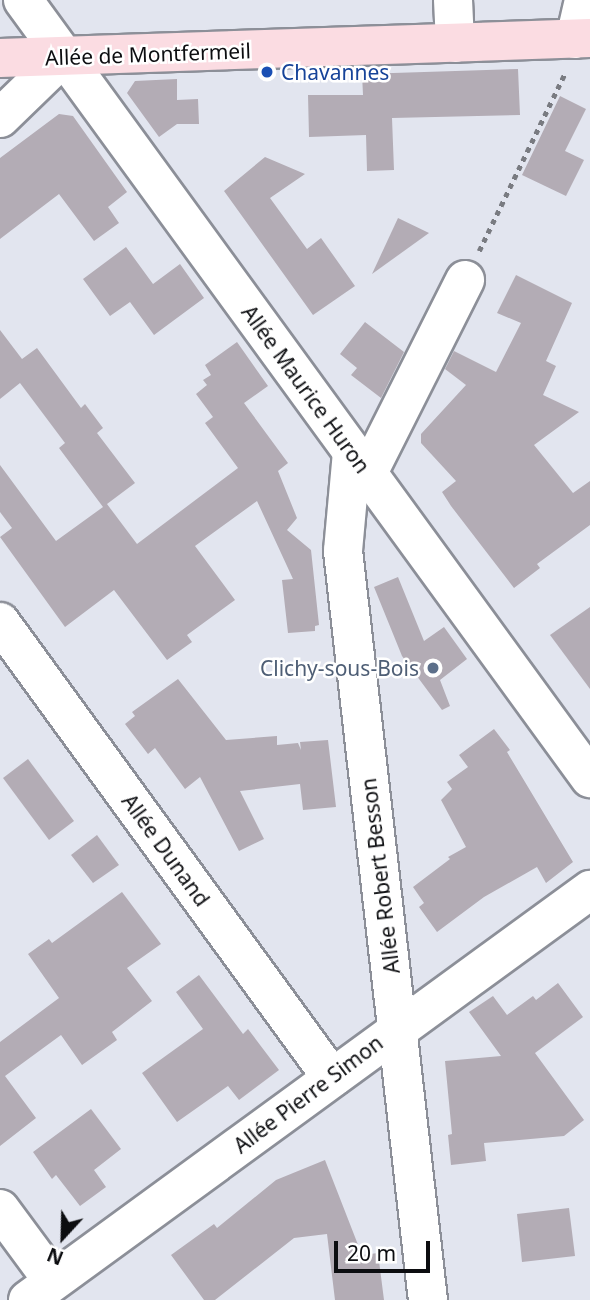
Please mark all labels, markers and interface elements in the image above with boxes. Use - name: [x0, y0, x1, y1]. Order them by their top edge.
- street label: Allée de Montfermeil: [45, 38, 251, 70]
- place label: Chavannes: [281, 59, 389, 85]
- marker: Chavannes: [259, 64, 275, 80]
- street label: Allée Maurice Huron: [237, 300, 375, 478]
- place label: Clichy-sous-Bois: [260, 655, 419, 681]
- marker: Clichy-sous-Bois: [425, 660, 441, 676]
- street label: Allée Robert Besson: [355, 777, 405, 975]
- street label: Allée Dunand: [117, 789, 215, 911]
- street label: Allée Pierre Simon: [229, 1030, 387, 1158]
- north arrow: [28, 1202, 98, 1272]
- scale bar: [338, 1226, 434, 1270]
- text: 20 m: [347, 1239, 396, 1267]
- text: N: [43, 1242, 67, 1271]

